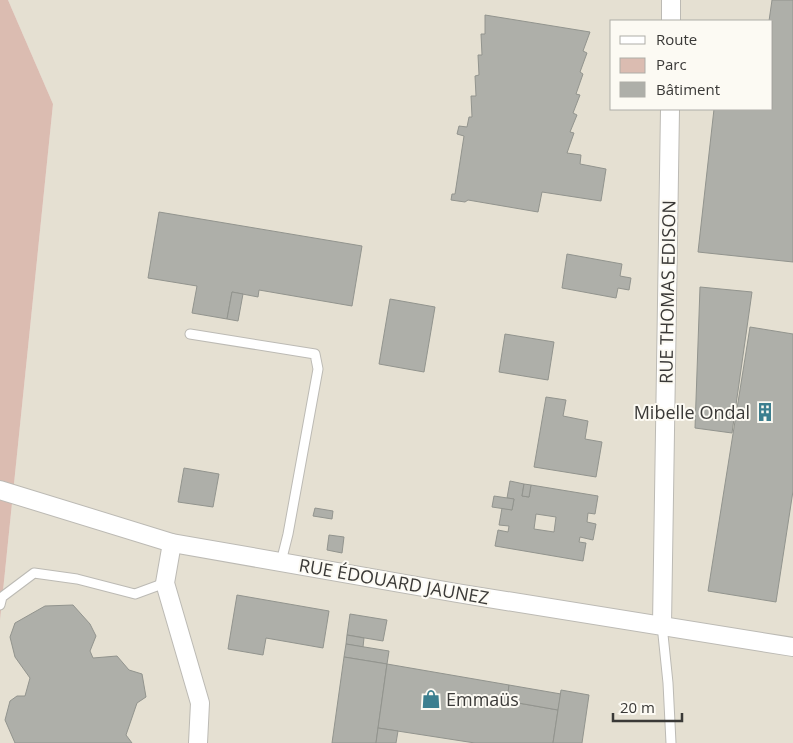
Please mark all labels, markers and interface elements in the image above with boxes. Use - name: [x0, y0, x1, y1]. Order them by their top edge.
- legend: [610, 20, 773, 110]
- text: Route: [656, 29, 697, 49]
- text: Parc: [656, 54, 687, 74]
- text: Bâtiment: [656, 79, 720, 99]
- street label: RUE THOMAS EDISON: [653, 200, 681, 384]
- place label: Mibelle Ondal: [634, 400, 750, 424]
- building icon: Mibelle Ondal: [754, 401, 776, 423]
- street label: RUE ÉDOUARD JAUNEZ: [297, 552, 491, 610]
- place label: Emmaüs: [446, 687, 519, 711]
- shop icon: Emmaüs: [420, 688, 442, 710]
- scale bar: [613, 690, 682, 722]
- text: 20 m: [620, 697, 655, 717]

